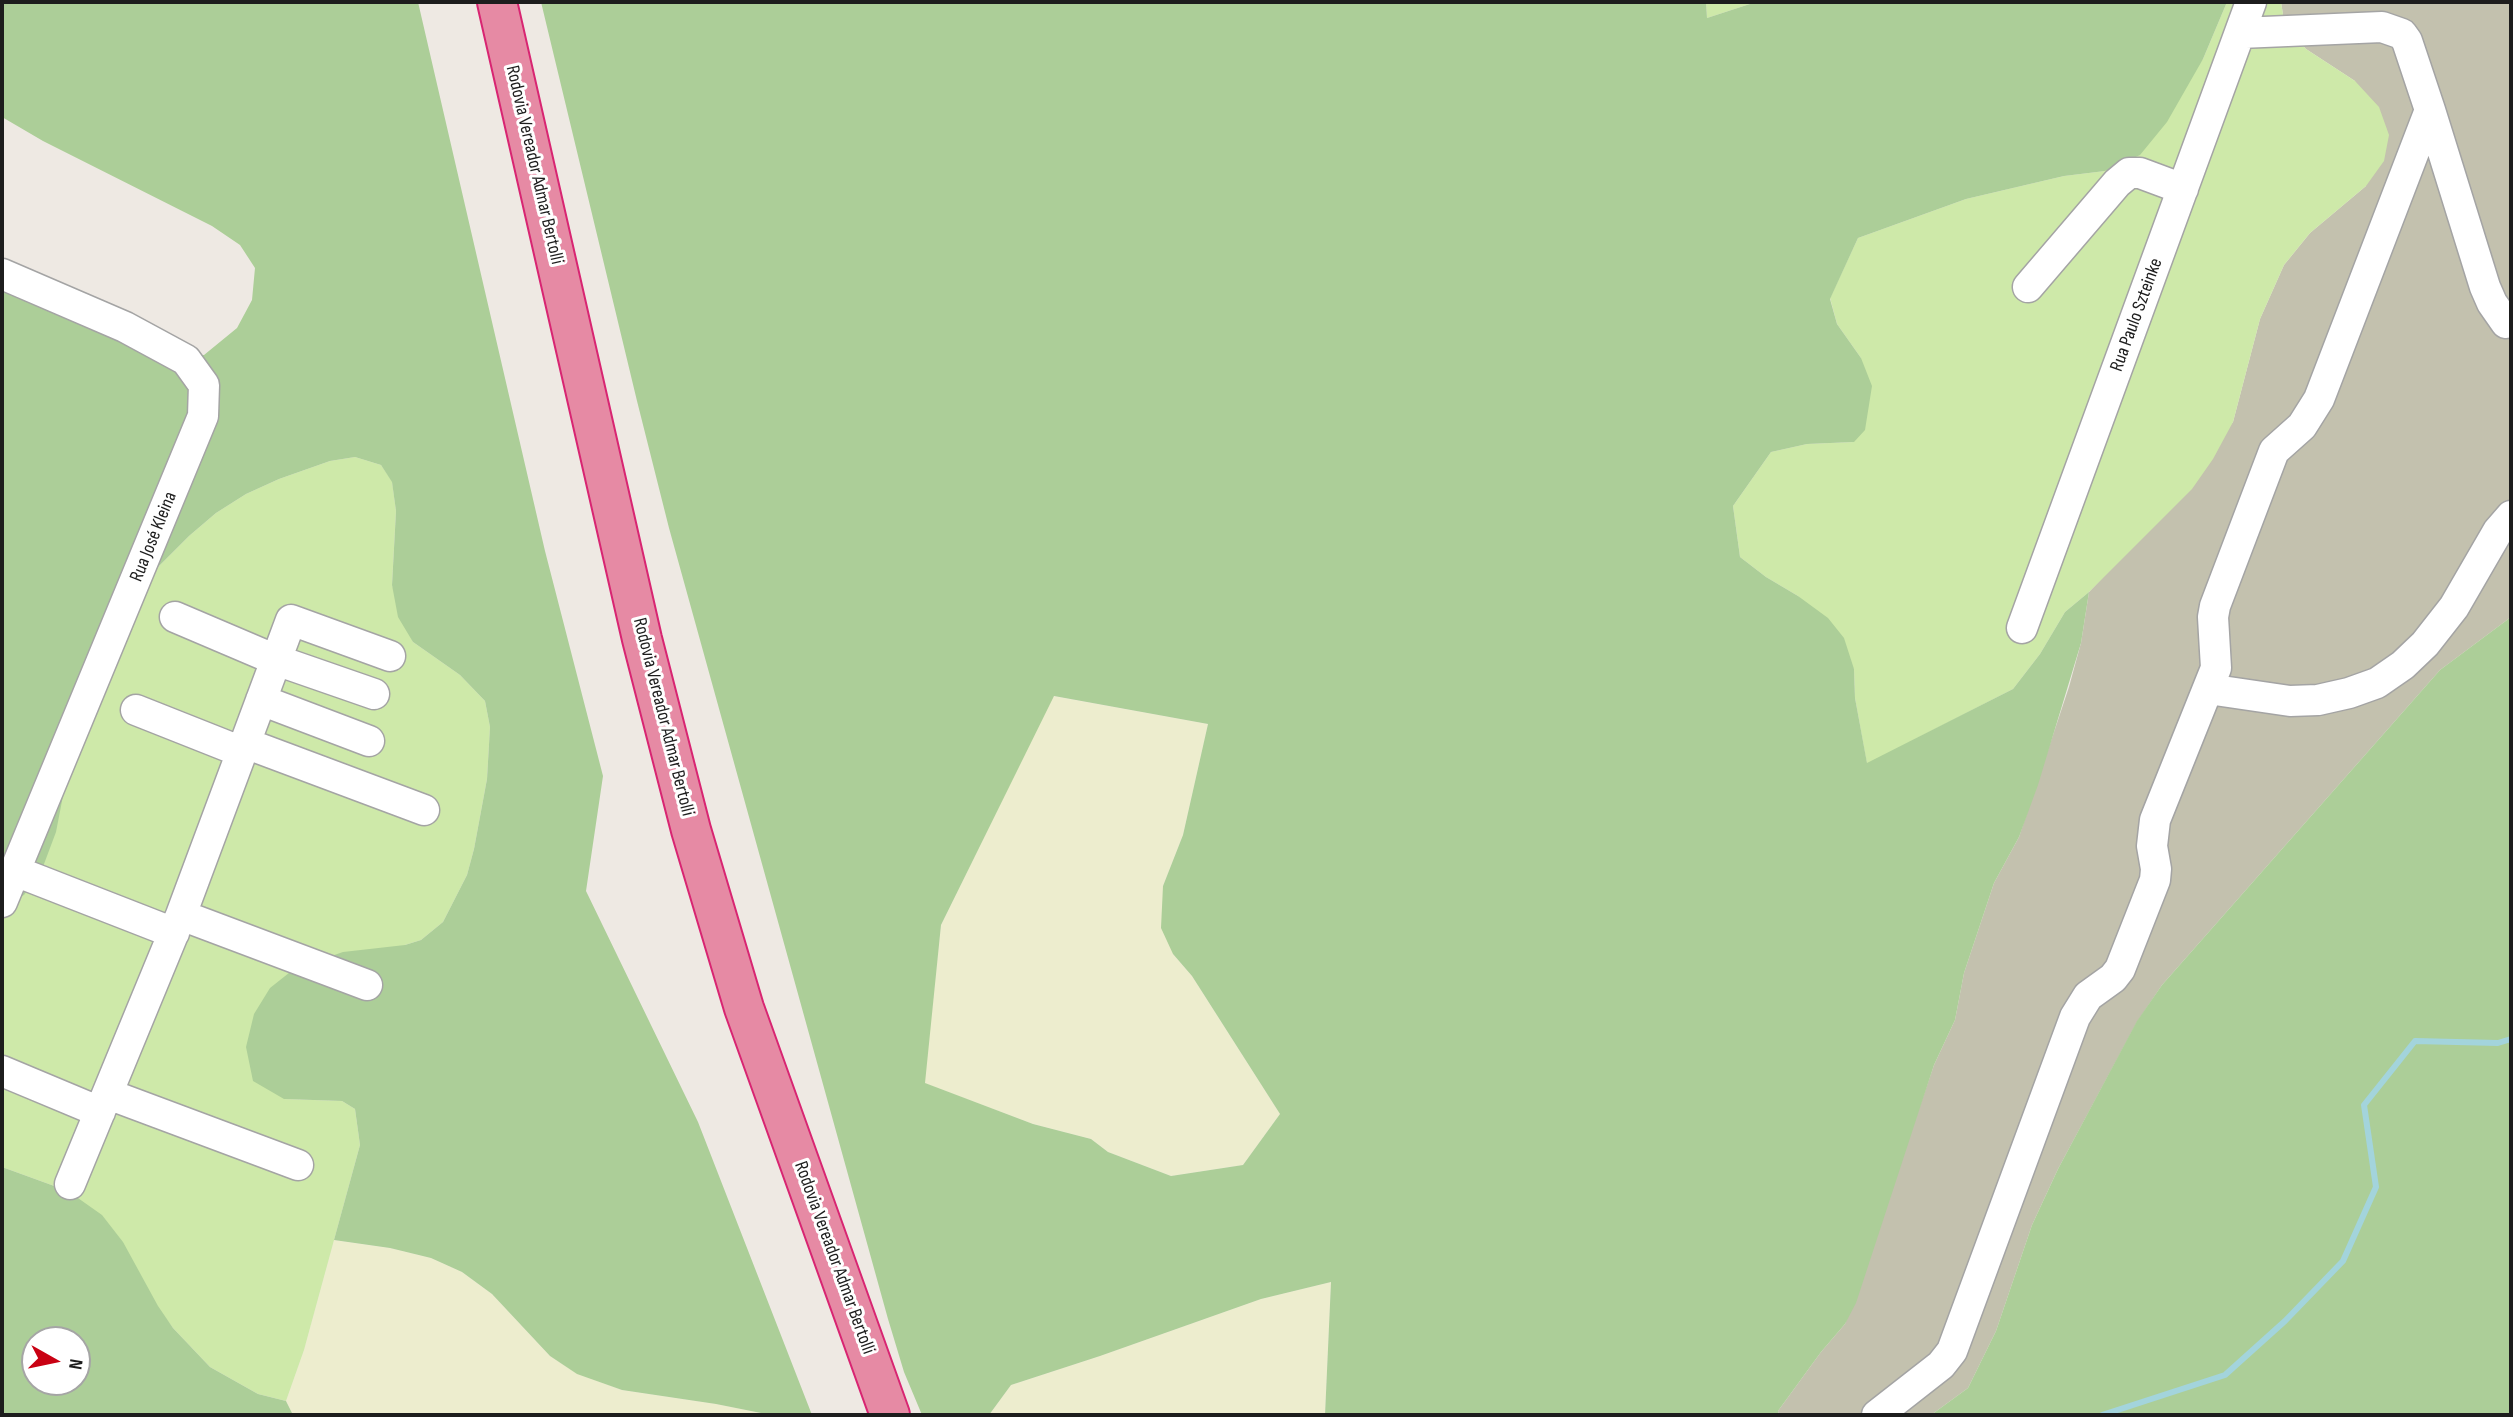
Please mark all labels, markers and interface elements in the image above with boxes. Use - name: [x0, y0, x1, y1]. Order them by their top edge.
- street label: Rodovia Vereador Admar Bertolli: [500, 63, 568, 267]
- street label: Rua Paulo Szteinke: [2106, 255, 2168, 375]
- street label: Rua José Kleina: [126, 489, 182, 585]
- street label: Rodovia Vereador Admar Bertolli: [627, 616, 699, 818]
- street label: Rodovia Vereador Admar Bertolli: [789, 1159, 879, 1357]
- north arrow: [21, 1326, 91, 1396]
- text: N: [63, 1357, 87, 1371]

